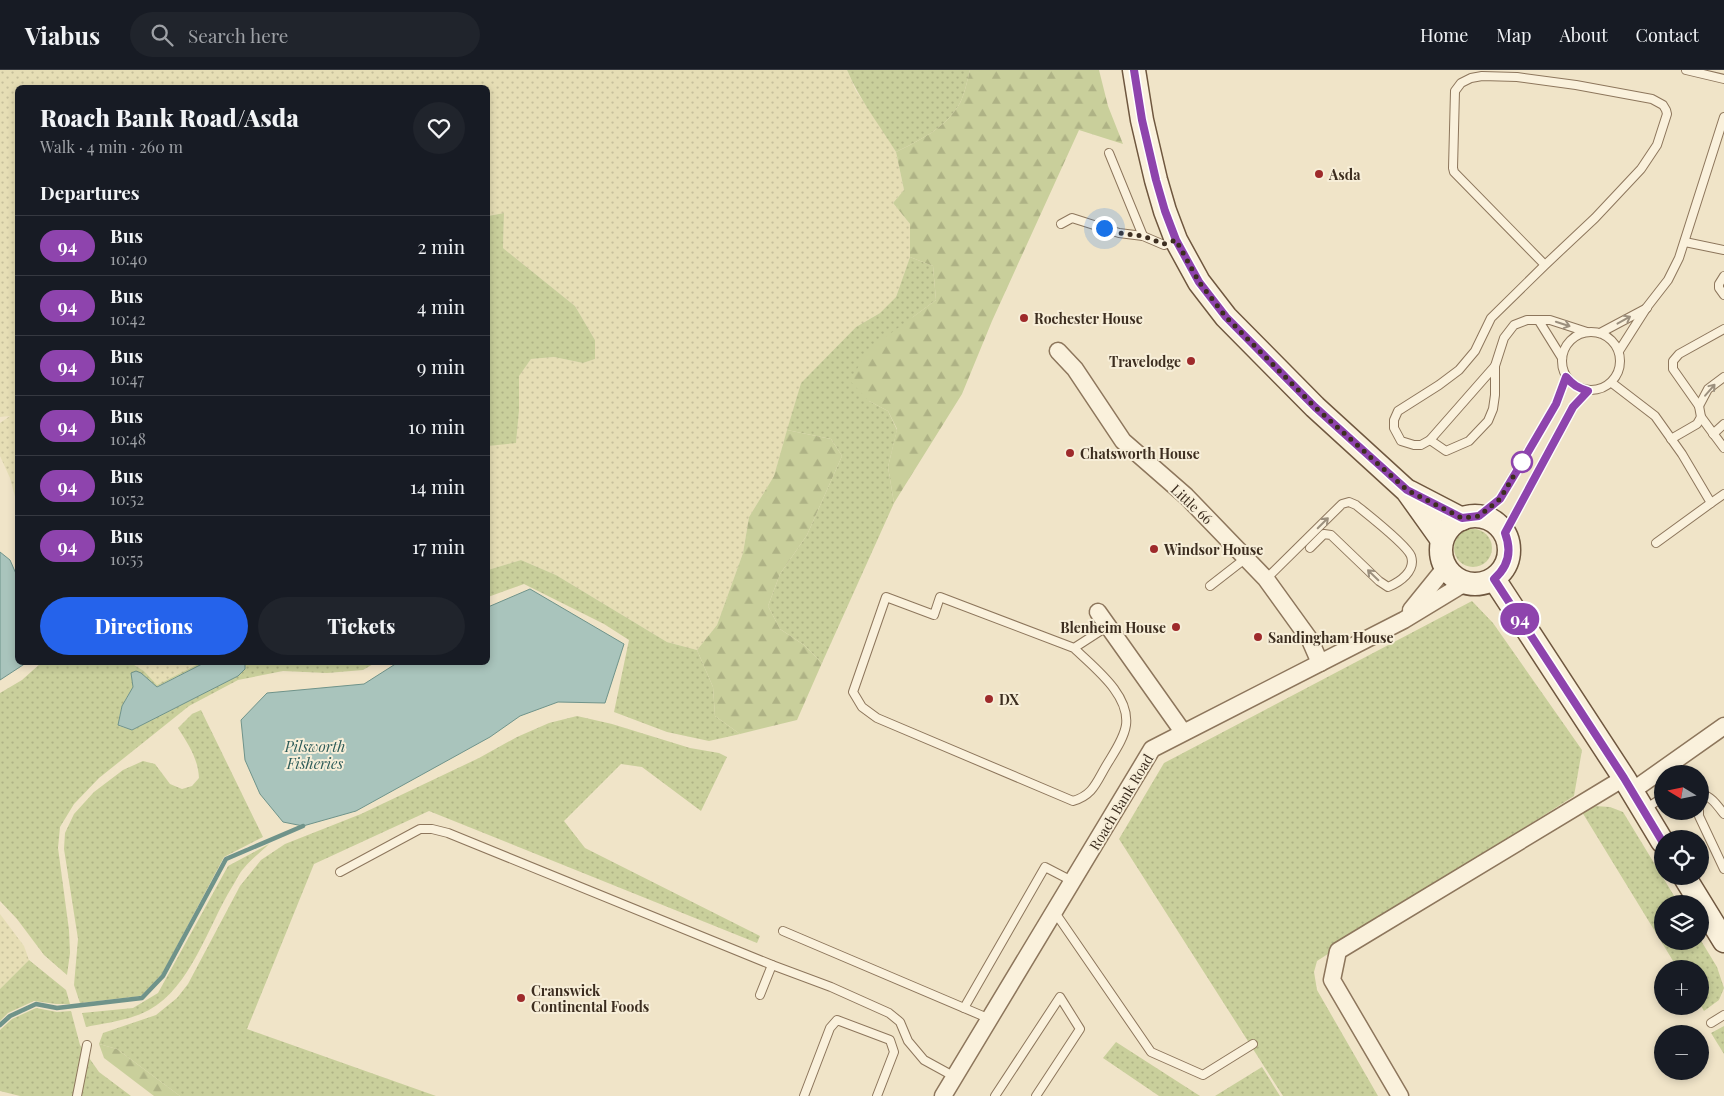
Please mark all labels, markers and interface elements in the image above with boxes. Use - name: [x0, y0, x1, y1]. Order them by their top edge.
- search box: [130, 12, 480, 57]
- text: Viabus: [25, 19, 100, 51]
- icon: search: [148, 21, 176, 49]
- text: Search here: [188, 22, 289, 48]
- text: Home: [1420, 23, 1468, 47]
- text: Map: [1496, 23, 1531, 47]
- text: About: [1559, 23, 1608, 47]
- text: Contact: [1636, 23, 1699, 47]
- text: Roach Bank Road/Asda: [40, 101, 299, 133]
- button: heart: [413, 102, 465, 154]
- text: Walk · 4 min · 260 m: [40, 136, 183, 157]
- place label: Asda: [1328, 165, 1361, 184]
- marker: Asda: [1313, 168, 1325, 180]
- text: Departures: [40, 179, 140, 205]
- your location: [1092, 216, 1117, 241]
- text: Bus: [110, 222, 143, 248]
- text: 2 min: [417, 233, 465, 259]
- text: 94: [58, 234, 77, 258]
- text: 10:40: [110, 248, 147, 269]
- text: Bus: [110, 282, 143, 308]
- text: 4 min: [417, 293, 465, 319]
- text: 94: [58, 294, 77, 318]
- text: 10:42: [110, 308, 145, 329]
- place label: Rochester House: [1034, 309, 1143, 328]
- marker: Rochester House: [1018, 312, 1030, 324]
- one-way arrow: [1616, 315, 1631, 325]
- one-way arrow: [1555, 320, 1570, 329]
- text: Bus: [110, 342, 143, 368]
- place label: Travelodge: [1109, 352, 1181, 371]
- text: 9 min: [417, 353, 465, 379]
- text: 94: [58, 354, 77, 378]
- marker: Travelodge: [1185, 355, 1197, 367]
- text: 10:47: [110, 368, 144, 389]
- one-way arrow: [1703, 384, 1715, 397]
- text: Bus: [110, 402, 143, 428]
- text: 10 min: [408, 413, 465, 439]
- text: 94: [58, 414, 77, 438]
- text: 10:48: [110, 428, 146, 449]
- place label: Chatsworth House: [1080, 444, 1200, 463]
- marker: Chatsworth House: [1064, 447, 1076, 459]
- unlabelled marker: [1511, 451, 1533, 473]
- text: Bus: [110, 462, 143, 488]
- text: 14 min: [410, 473, 465, 499]
- text: 94: [58, 474, 77, 498]
- street label: Little 66: [1167, 480, 1217, 528]
- text: 10:52: [110, 488, 144, 509]
- one-way arrow: [1316, 517, 1329, 529]
- text: Bus: [110, 522, 143, 548]
- text: 17 min: [412, 533, 465, 559]
- text: 94: [58, 534, 77, 558]
- place label: Windsor House: [1163, 540, 1263, 559]
- marker: Windsor House: [1148, 543, 1160, 555]
- text: 10:55: [110, 548, 143, 569]
- one-way arrow: [1367, 569, 1379, 581]
- button: Directions: [40, 597, 248, 655]
- button: Tickets: [258, 597, 465, 655]
- line badge: 94: [1498, 603, 1542, 635]
- text: 94: [1510, 607, 1530, 631]
- place label: Blenheim House: [1060, 618, 1166, 637]
- marker: Blenheim House: [1170, 621, 1182, 633]
- place label: Sandingham House: [1268, 628, 1394, 647]
- marker: Sandingham House: [1252, 631, 1264, 643]
- place label: DX: [999, 690, 1019, 709]
- marker: DX: [983, 693, 995, 705]
- water label: Pilsworth Fisheries: [284, 736, 345, 773]
- street label: Roach Bank Road: [1085, 750, 1157, 854]
- north arrow: [1654, 765, 1709, 820]
- map controls: [1654, 765, 1709, 1080]
- button: locate: [1654, 830, 1709, 885]
- button: layers: [1654, 895, 1709, 950]
- button: +: [1654, 960, 1709, 1015]
- place label: Cranswick Continental Foods: [531, 981, 649, 1016]
- marker: Cranswick Continental Foods: [515, 992, 527, 1004]
- button: −: [1654, 1025, 1709, 1080]

